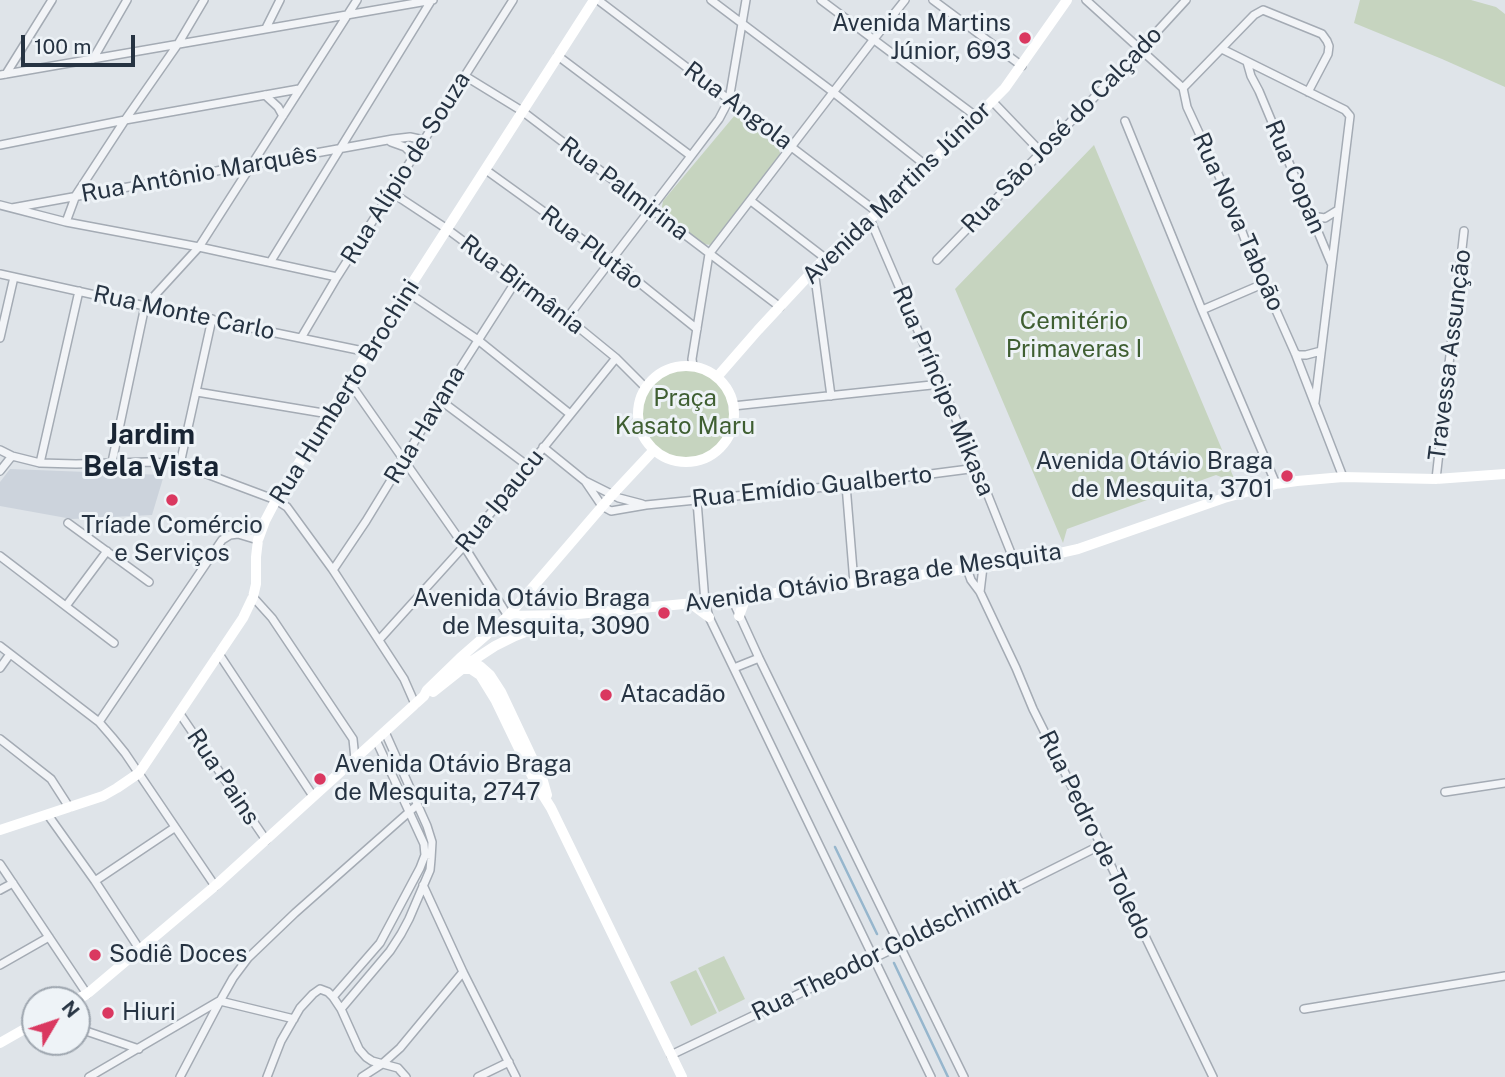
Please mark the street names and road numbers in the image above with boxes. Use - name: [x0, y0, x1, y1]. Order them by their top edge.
- street label: Rua São José do Calçado: [956, 21, 1168, 239]
- street label: Rua Angola: [678, 56, 798, 156]
- street label: Rua Alípio de Souza: [335, 67, 477, 269]
- street label: Avenida Martins Júnior: [797, 95, 997, 291]
- street label: Rua Copan: [1258, 116, 1332, 238]
- street label: Rua Nova Taboão: [1186, 128, 1290, 316]
- street label: Rua Palmirina: [554, 131, 694, 247]
- street label: Rua Antônio Marquês: [79, 139, 319, 209]
- street label: Rua Plutão: [535, 200, 649, 296]
- street label: Rua Birmânia: [454, 229, 590, 341]
- street label: Travessa Assunção: [1423, 248, 1477, 462]
- street label: Rua Humberto Brochini: [264, 274, 426, 510]
- street label: Rua Monte Carlo: [91, 280, 277, 346]
- street label: Rua Príncipe Mikasa: [886, 282, 1000, 500]
- street label: Rua Havana: [379, 361, 471, 489]
- street label: Rua Ipaucu: [450, 444, 550, 558]
- street label: Rua Emídio Gualberto: [690, 460, 934, 514]
- street label: Avenida Otávio Braga de Mesquita: [683, 537, 1063, 619]
- street label: Rua Pains: [180, 724, 266, 830]
- street label: Rua Pedro de Toledo: [1032, 726, 1158, 944]
- street label: Rua Theodor Goldschimidt: [747, 872, 1025, 1028]

